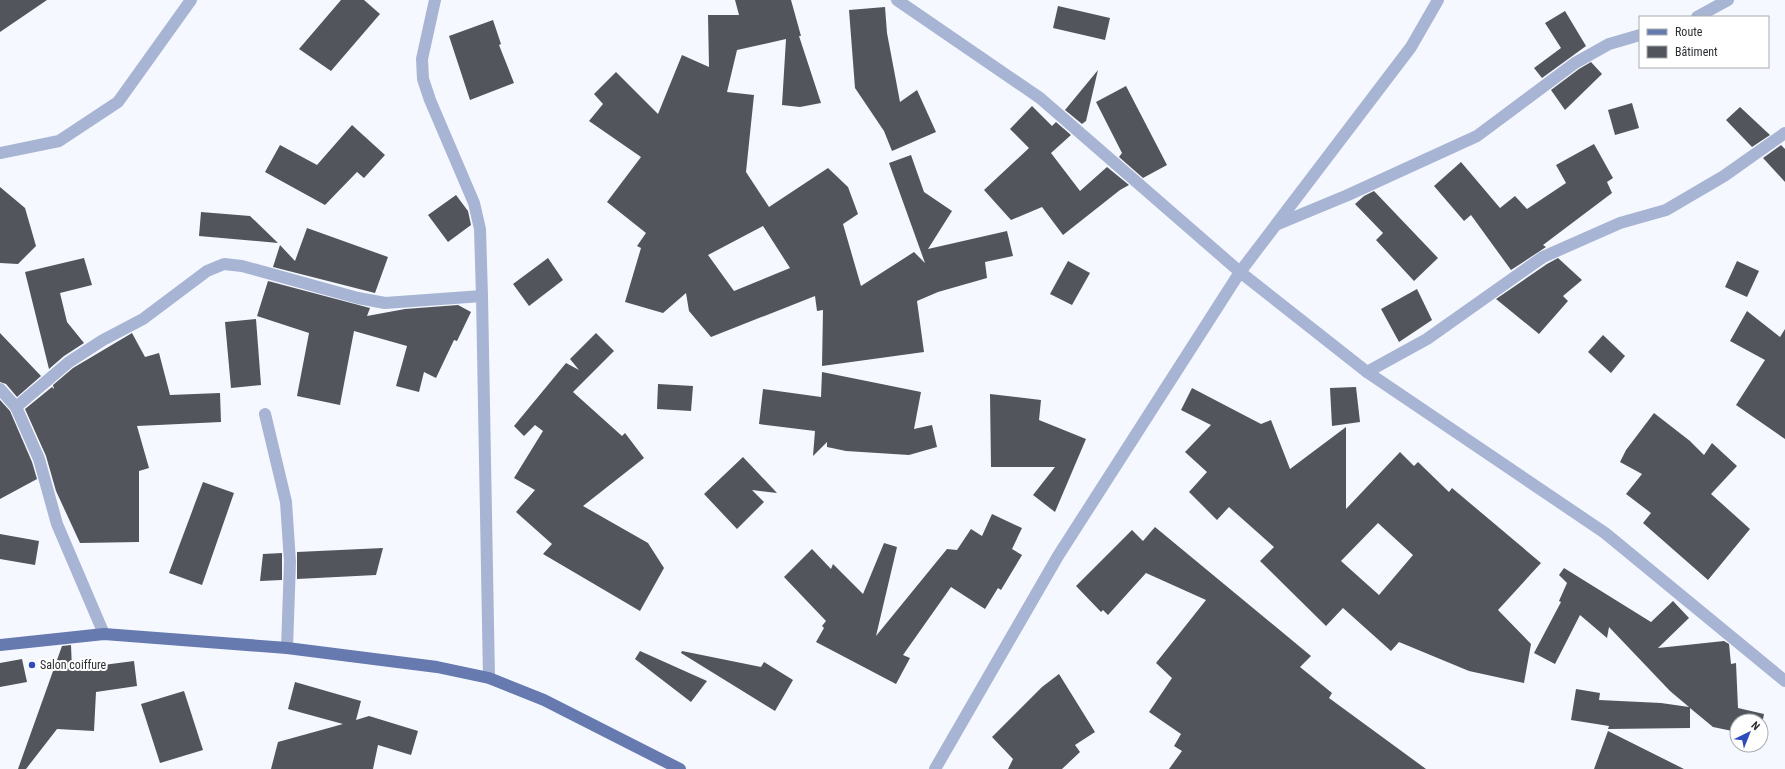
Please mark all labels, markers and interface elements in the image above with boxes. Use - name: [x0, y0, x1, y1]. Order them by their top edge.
- legend: [1639, 16, 1769, 68]
- text: Route: [1675, 25, 1703, 39]
- text: Bâtiment: [1675, 45, 1718, 59]
- place label: Salon coiffure: [40, 658, 107, 672]
- marker: Salon coiffure: [27, 660, 37, 670]
- north arrow: [1729, 713, 1769, 753]
- text: N: [1749, 719, 1763, 733]

